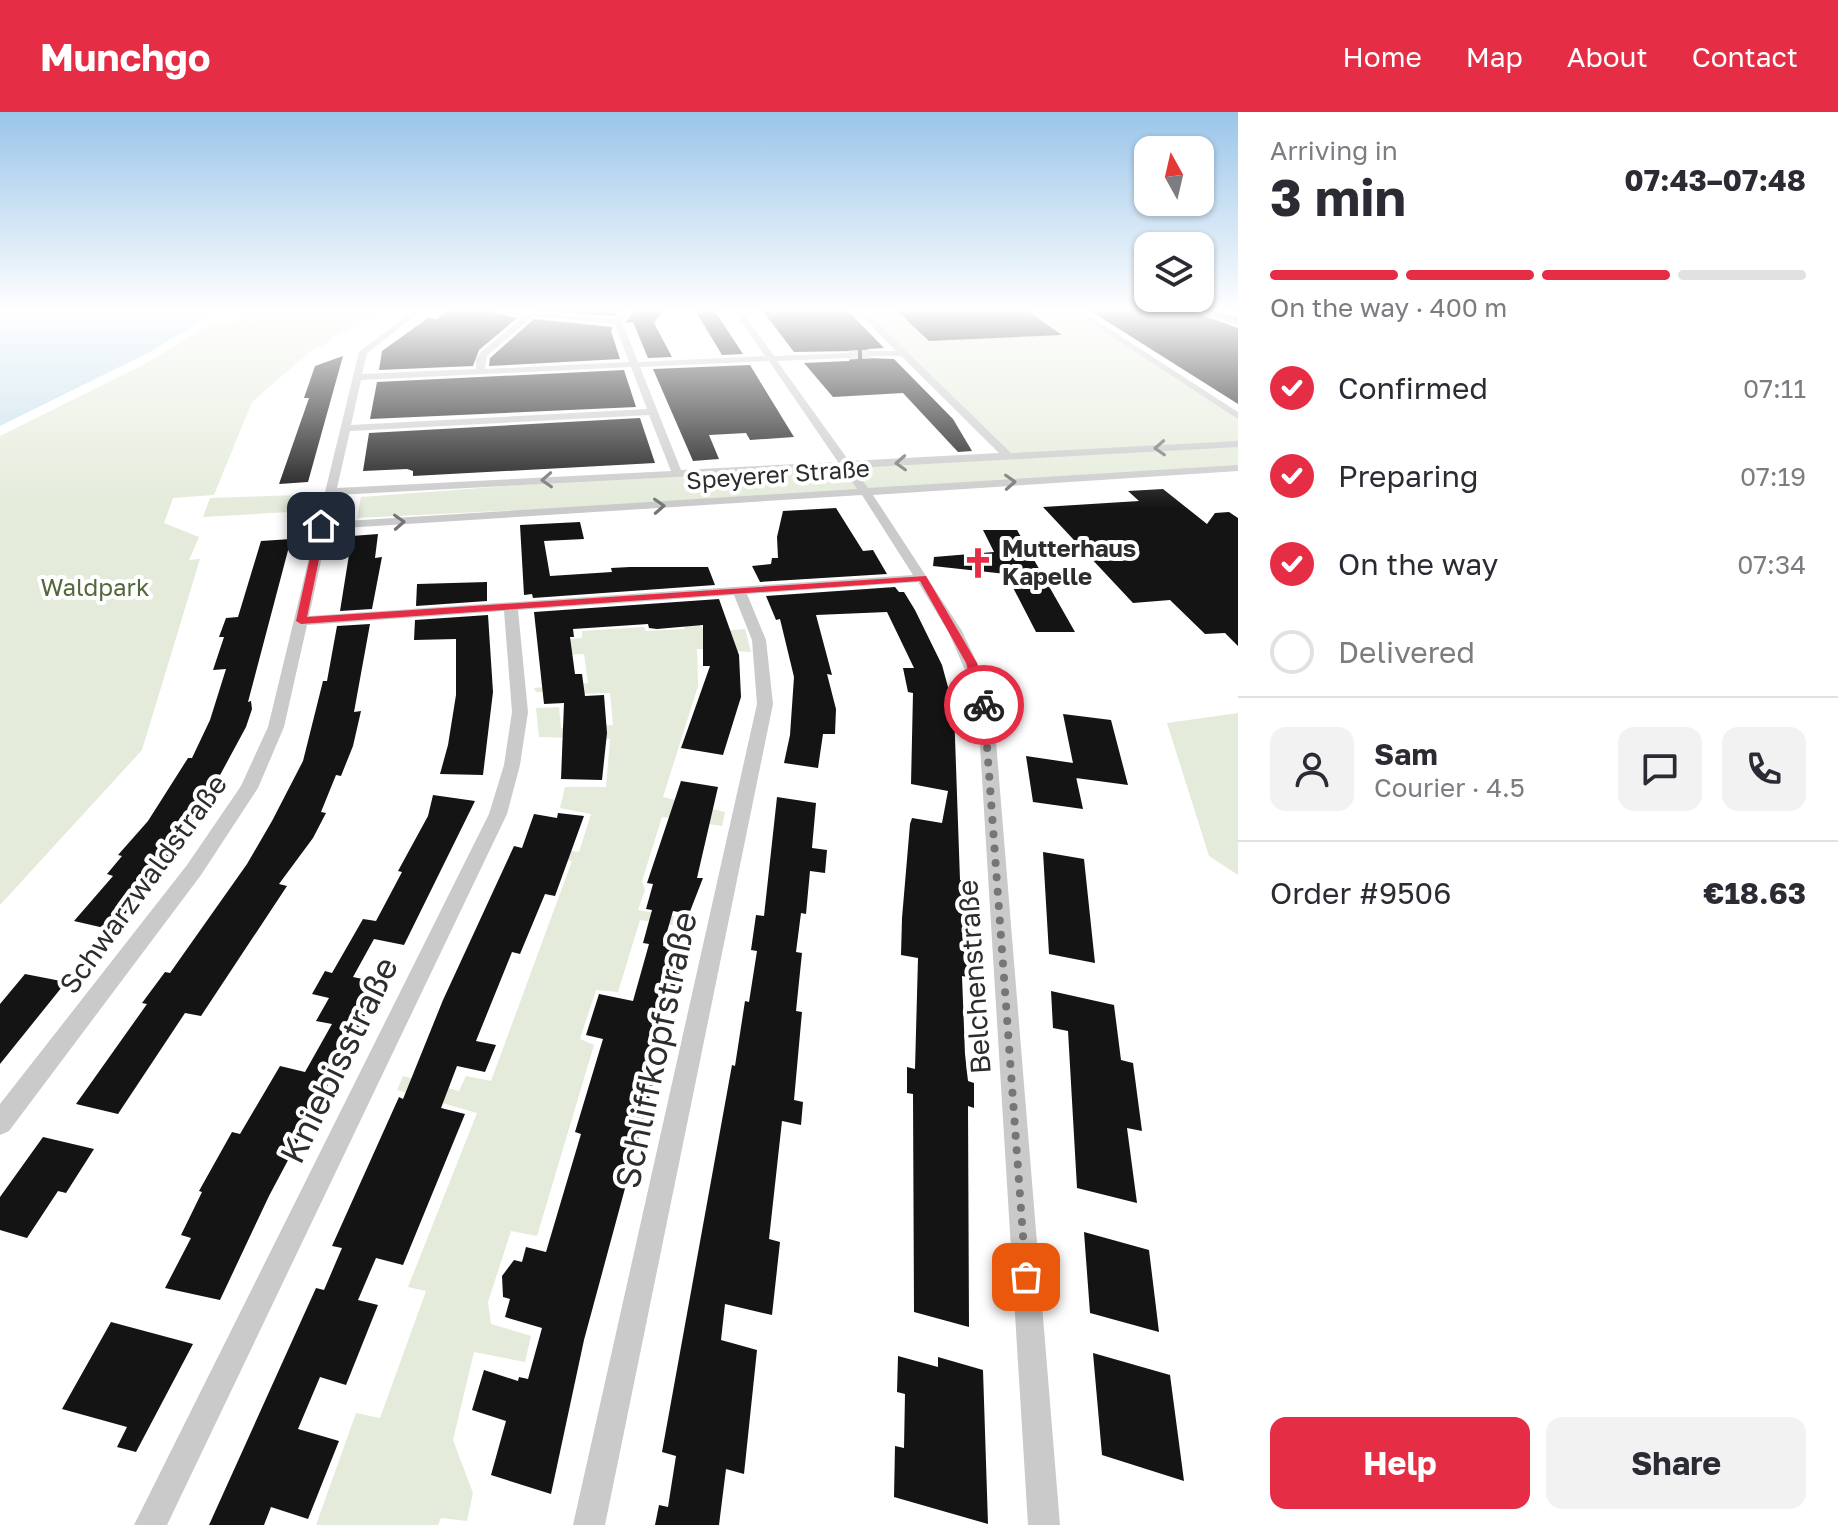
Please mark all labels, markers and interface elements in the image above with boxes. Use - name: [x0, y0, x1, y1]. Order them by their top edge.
- text: Munchgo: [40, 34, 210, 79]
- text: Home: [1343, 40, 1422, 73]
- text: Map: [1466, 40, 1523, 73]
- text: About: [1567, 40, 1648, 73]
- text: Contact: [1692, 40, 1798, 73]
- text: Arriving in: [1270, 135, 1398, 166]
- north arrow: [1134, 136, 1214, 216]
- map controls: [1134, 136, 1214, 312]
- text: 07:43–07:48: [1624, 162, 1806, 198]
- text: 3 min: [1270, 165, 1406, 227]
- button: layers: [1134, 232, 1214, 312]
- text: On the way · 400 m: [1270, 292, 1507, 323]
- icon: check: [1270, 366, 1314, 410]
- text: Confirmed: [1338, 370, 1488, 406]
- text: 07:11: [1743, 373, 1806, 404]
- one-way arrow: [1153, 440, 1166, 457]
- street label: Speyerer Straße: [685, 453, 871, 494]
- one-way arrow: [894, 454, 906, 471]
- icon: check: [1270, 454, 1314, 498]
- text: Preparing: [1338, 458, 1479, 494]
- text: 07:19: [1740, 461, 1806, 492]
- one-way arrow: [540, 471, 553, 488]
- one-way arrow: [1004, 473, 1017, 490]
- pin: [287, 492, 355, 560]
- one-way arrow: [653, 498, 666, 515]
- icon: home: [299, 504, 343, 548]
- one-way arrow: [393, 513, 406, 530]
- place label: Mutterhaus Kapelle: [1002, 533, 1136, 590]
- icon: check: [1270, 542, 1314, 586]
- church icon: Mutterhaus Kapelle: [961, 546, 995, 580]
- text: On the way: [1338, 546, 1498, 582]
- text: 07:34: [1737, 549, 1806, 580]
- park label: Waldpark: [40, 572, 150, 601]
- text: Delivered: [1338, 634, 1475, 670]
- courier: [944, 665, 1024, 745]
- icon: bike: [962, 683, 1006, 727]
- button: person: [1270, 727, 1354, 811]
- button: chat: [1618, 727, 1702, 811]
- button: phone: [1722, 727, 1806, 811]
- text: Sam: [1374, 736, 1438, 772]
- street label: Schwarzwaldstraße: [52, 768, 233, 1000]
- text: Courier · 4.5: [1374, 772, 1525, 803]
- text: Order #9506: [1270, 875, 1451, 911]
- text: €18.63: [1703, 875, 1806, 911]
- street label: Belchenstraße: [950, 879, 997, 1075]
- street label: Schliffkopfstraße: [606, 908, 704, 1192]
- street label: Kniebisstraße: [271, 950, 405, 1169]
- pin: [992, 1243, 1060, 1311]
- icon: bag: [1004, 1255, 1048, 1299]
- button: Help: [1270, 1417, 1530, 1509]
- button: Share: [1546, 1417, 1806, 1509]

